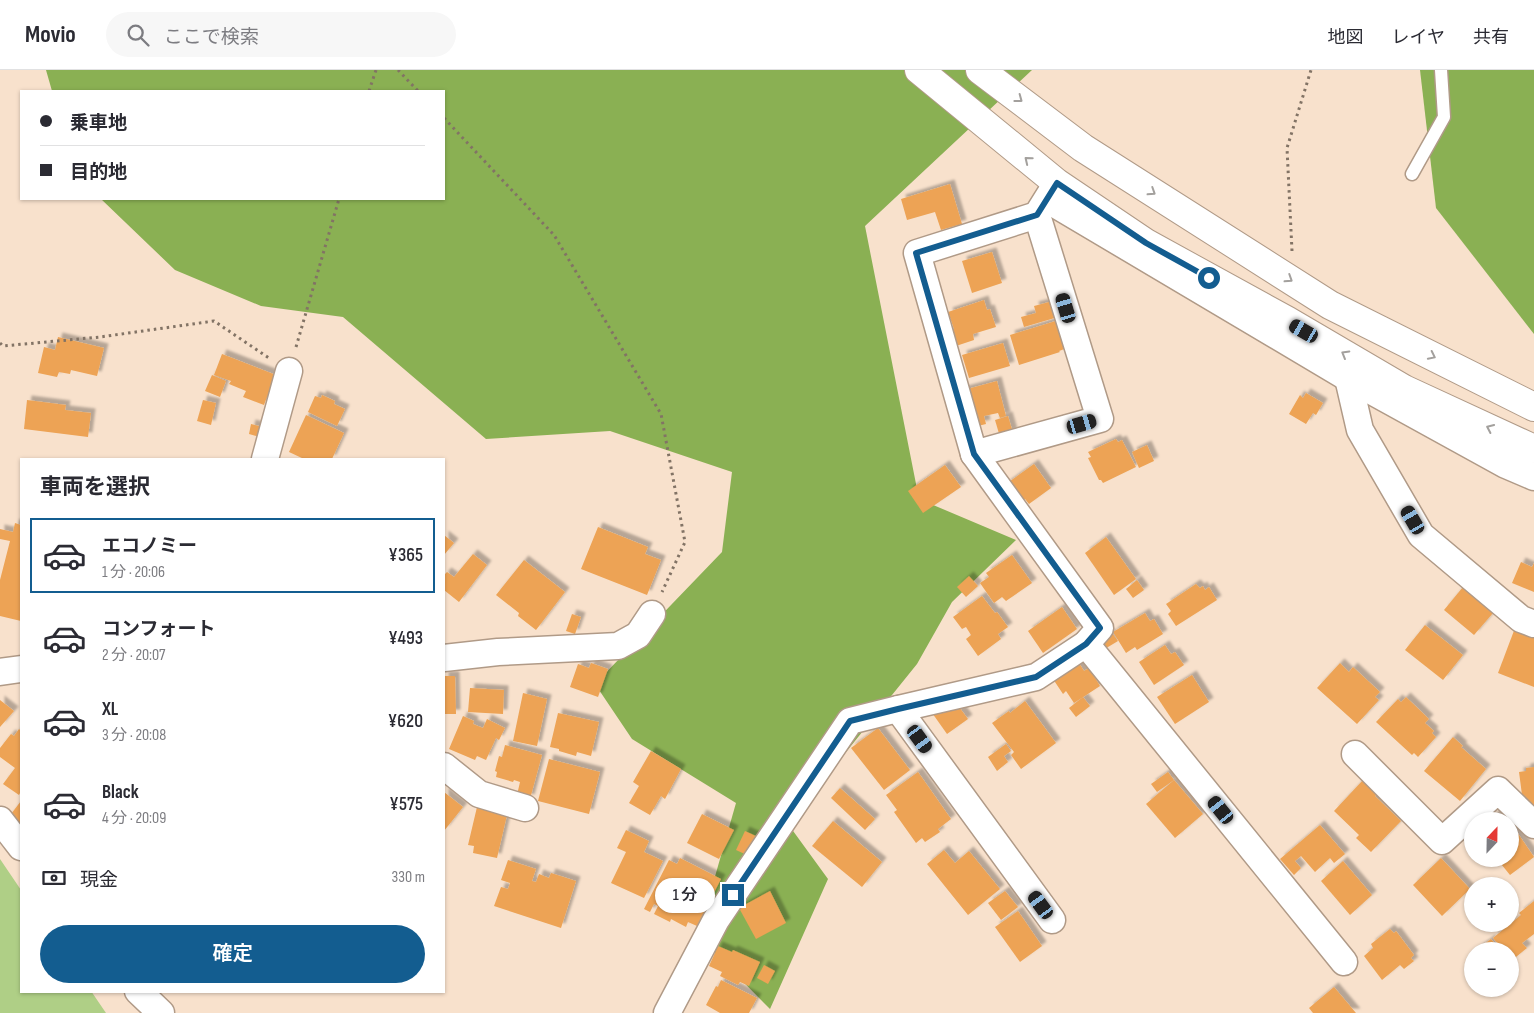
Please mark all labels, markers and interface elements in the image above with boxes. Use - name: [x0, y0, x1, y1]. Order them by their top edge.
- search box: [106, 12, 456, 57]
- text: Movio: [25, 20, 76, 49]
- icon: search: [124, 21, 152, 49]
- text: ここで検索: [164, 26, 259, 49]
- text: 地図: [1328, 27, 1364, 48]
- text: レイヤ: [1392, 27, 1445, 48]
- text: 共有: [1473, 27, 1509, 48]
- one-way arrow: [1013, 94, 1022, 102]
- text: 乗車地: [70, 112, 127, 135]
- one-way arrow: [1025, 156, 1034, 165]
- text: 目的地: [70, 161, 127, 184]
- one-way arrow: [1147, 186, 1156, 195]
- route start: [1198, 267, 1220, 289]
- one-way arrow: [1284, 273, 1293, 283]
- car: [1054, 291, 1077, 325]
- car: [1287, 317, 1320, 345]
- one-way arrow: [1427, 350, 1436, 360]
- one-way arrow: [1342, 351, 1351, 361]
- car: [1065, 413, 1098, 435]
- one-way arrow: [1486, 424, 1495, 434]
- text: 車両を選択: [40, 474, 150, 501]
- car: [1399, 503, 1426, 537]
- icon: car: [42, 533, 87, 578]
- text: エコノミー: [102, 535, 197, 558]
- text: ¥365: [388, 544, 423, 567]
- text: 1 分 · 20:06: [102, 563, 165, 582]
- icon: car: [42, 616, 87, 661]
- text: コンフォート: [102, 618, 215, 641]
- text: ¥493: [388, 627, 423, 650]
- text: 2 分 · 20:07: [102, 646, 165, 665]
- text: XL: [102, 698, 118, 721]
- icon: car: [42, 699, 87, 744]
- text: ¥620: [388, 710, 423, 733]
- car: [905, 722, 934, 756]
- text: 3 分 · 20:08: [102, 726, 166, 745]
- text: Black: [102, 781, 139, 804]
- icon: car: [42, 782, 87, 827]
- text: ¥575: [389, 793, 423, 816]
- car: [1205, 794, 1236, 826]
- text: 4 分 · 20:09: [102, 809, 166, 828]
- north arrow: [1464, 812, 1519, 868]
- map controls: [1464, 812, 1519, 997]
- icon: cash: [40, 864, 68, 892]
- text: 330 m: [392, 868, 425, 887]
- text: 現金: [80, 869, 118, 892]
- button: +: [1464, 877, 1519, 932]
- callout: 1 分: [656, 878, 716, 912]
- route end: [722, 884, 744, 906]
- text: 1 分: [673, 886, 697, 905]
- car: [1026, 888, 1055, 922]
- button: 確定: [40, 925, 425, 983]
- button: −: [1464, 942, 1519, 997]

